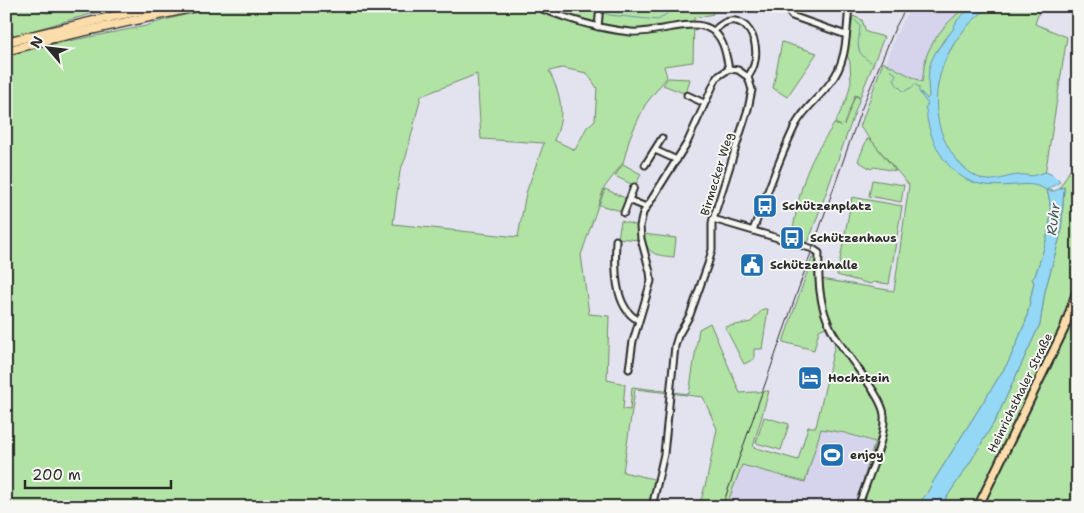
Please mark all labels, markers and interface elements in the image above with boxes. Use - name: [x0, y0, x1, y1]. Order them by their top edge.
- north arrow: [22, 22, 72, 72]
- text: N: [26, 33, 47, 51]
- street label: Birmecker Weg: [697, 130, 737, 218]
- bus stop icon: Schützenplatz: [752, 193, 778, 219]
- place label: Schützenplatz: [782, 198, 872, 214]
- water label: Ruhr: [1042, 201, 1064, 236]
- bus stop icon: Schützenhaus: [779, 225, 805, 251]
- place label: Schützenhaus: [810, 230, 897, 246]
- public building icon: Schützenhalle: [739, 252, 765, 278]
- place label: Schützenhalle: [770, 257, 858, 273]
- street label: Heinrichsthaler Straße: [984, 330, 1056, 456]
- hotel icon: Hochstein: [797, 365, 823, 391]
- place label: Hochstein: [828, 370, 889, 386]
- sports icon: enjoy: [819, 442, 845, 468]
- place label: enjoy: [850, 447, 884, 463]
- scale bar: [25, 458, 171, 490]
- text: 200 m: [32, 465, 81, 485]

